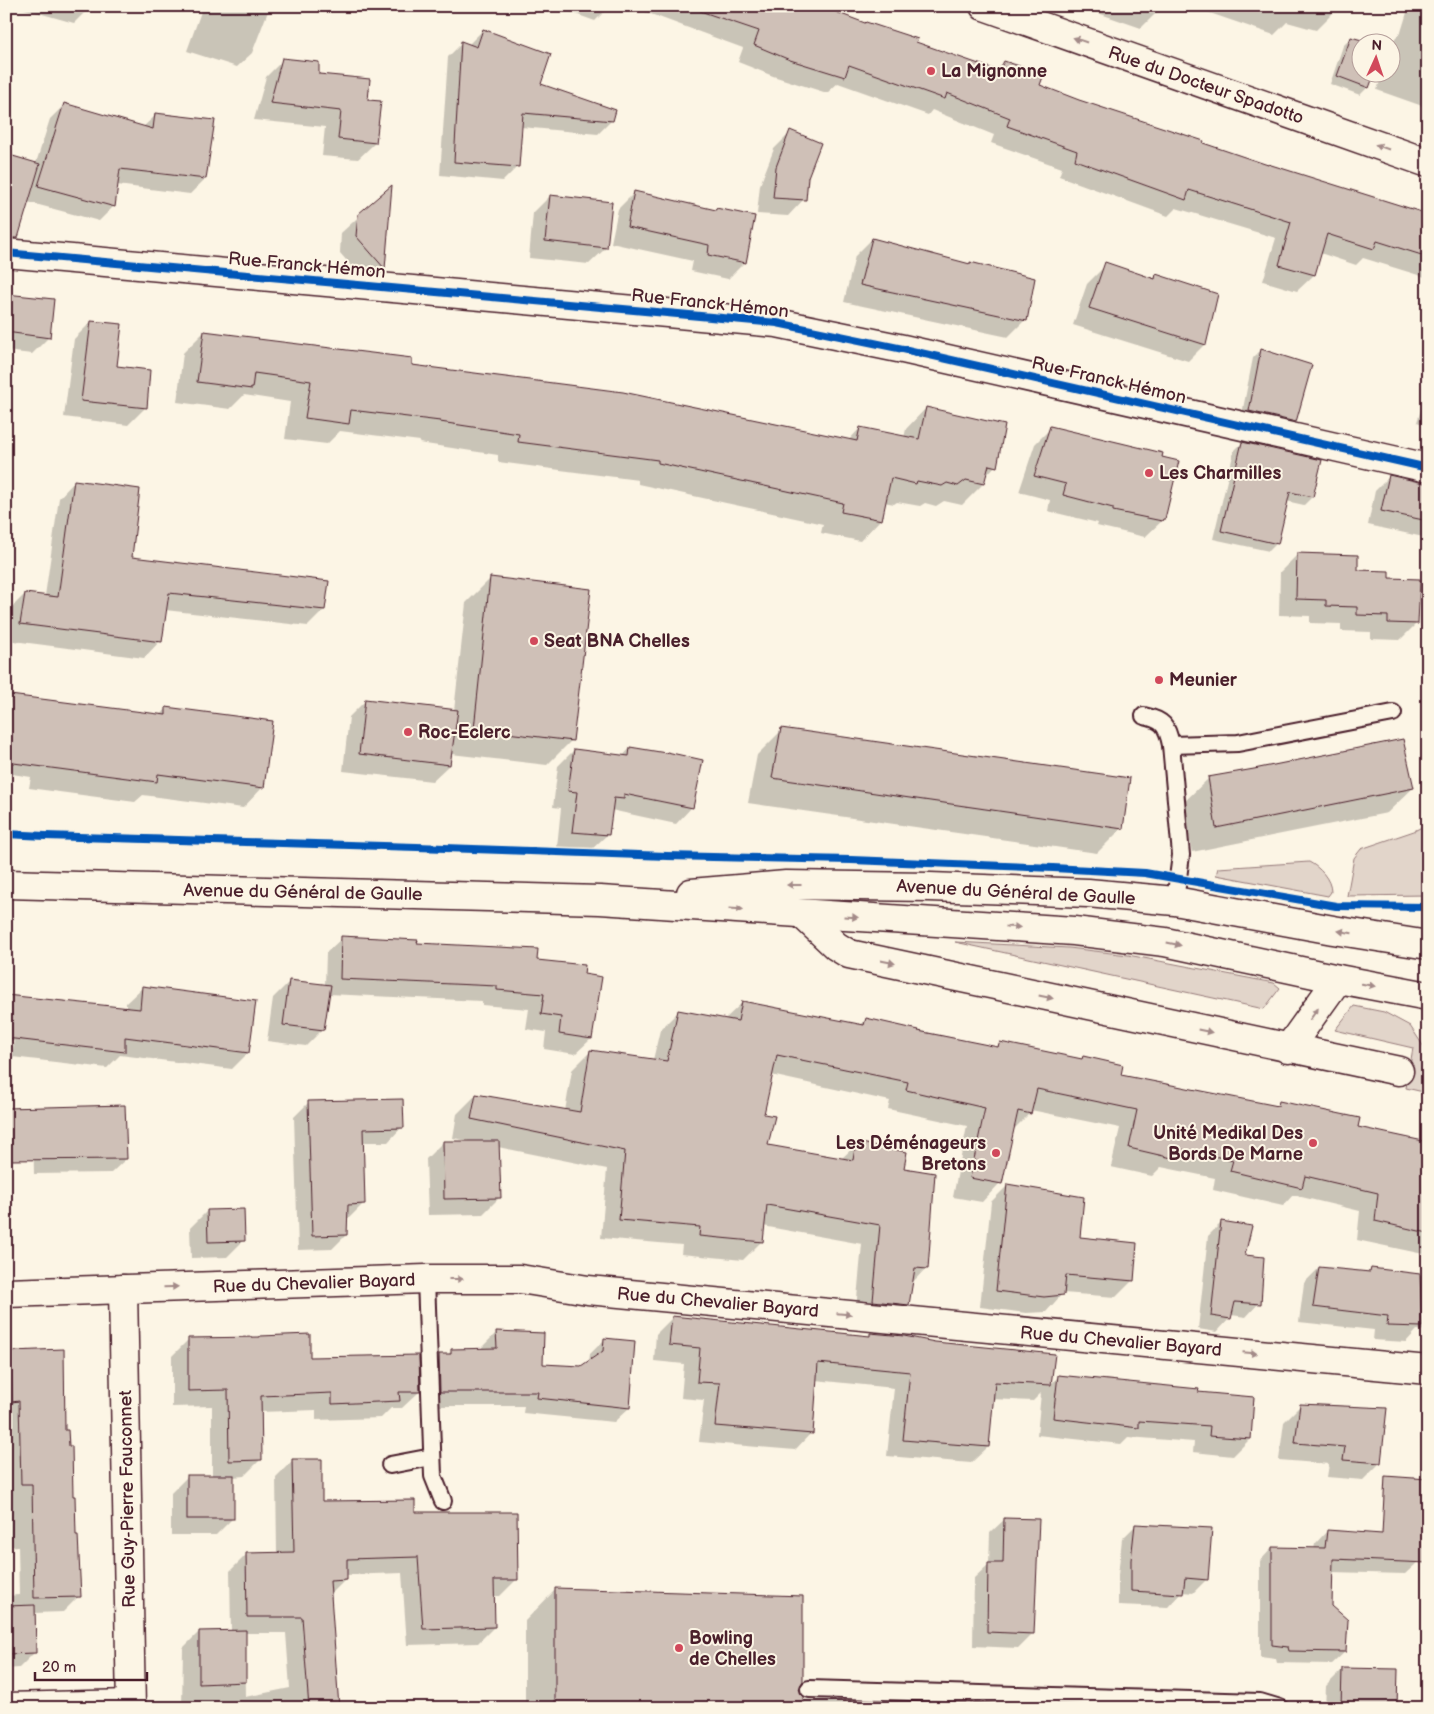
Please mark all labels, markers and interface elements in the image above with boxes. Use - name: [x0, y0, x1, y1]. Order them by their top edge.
- north arrow: [1352, 32, 1402, 82]
- one-way arrow: [1072, 36, 1087, 44]
- text: N: [1371, 37, 1382, 54]
- street label: Rue du Docteur Spadotto: [1105, 42, 1306, 129]
- place label: La Mignonne: [941, 61, 1047, 82]
- marker: La Mignonne: [925, 65, 937, 77]
- one-way arrow: [1374, 143, 1389, 151]
- street label: Rue Franck Hémon: [227, 248, 387, 283]
- street label: Rue Franck Hémon: [630, 285, 790, 322]
- street label: Rue Franck Hémon: [1030, 352, 1188, 408]
- place label: Les Charmilles: [1159, 463, 1281, 484]
- marker: Les Charmilles: [1143, 467, 1155, 479]
- place label: Seat BNA Chelles: [544, 631, 690, 652]
- marker: Seat BNA Chelles: [528, 635, 540, 647]
- place label: Meunier: [1169, 670, 1238, 691]
- marker: Meunier: [1153, 674, 1165, 686]
- place label: Roc-Eclerc: [418, 722, 511, 743]
- marker: Roc-Eclerc: [402, 726, 414, 738]
- street label: Avenue du Général de Gaulle: [896, 876, 1136, 909]
- street label: Avenue du Général de Gaulle: [183, 880, 423, 905]
- one-way arrow: [786, 881, 802, 889]
- one-way arrow: [729, 906, 745, 914]
- one-way arrow: [843, 913, 859, 921]
- one-way arrow: [1005, 923, 1021, 931]
- one-way arrow: [1337, 927, 1353, 935]
- one-way arrow: [1167, 940, 1182, 948]
- one-way arrow: [880, 959, 896, 967]
- one-way arrow: [1360, 981, 1376, 989]
- one-way arrow: [1039, 993, 1055, 1001]
- one-way arrow: [1308, 1008, 1319, 1021]
- one-way arrow: [1198, 1027, 1213, 1035]
- place label: Unité Medikal Des Bords De Marne: [1153, 1123, 1303, 1165]
- place label: Les Déménageurs Bretons: [836, 1133, 986, 1175]
- marker: Unité Medikal Des Bords De Marne: [1307, 1137, 1319, 1149]
- marker: Les Déménageurs Bretons: [990, 1147, 1002, 1159]
- street label: Rue du Chevalier Bayard: [212, 1269, 416, 1298]
- one-way arrow: [449, 1275, 465, 1283]
- one-way arrow: [164, 1283, 180, 1291]
- street label: Rue du Chevalier Bayard: [616, 1283, 820, 1322]
- one-way arrow: [836, 1311, 852, 1319]
- street label: Rue du Chevalier Bayard: [1019, 1322, 1223, 1361]
- one-way arrow: [1242, 1349, 1258, 1357]
- street label: Rue Guy-Pierre Fauconnet: [115, 1390, 140, 1608]
- place label: Bowling de Chelles: [689, 1628, 776, 1670]
- marker: Bowling de Chelles: [673, 1642, 685, 1654]
- scale bar: [35, 1649, 148, 1681]
- text: 20 m: [42, 1658, 76, 1677]

